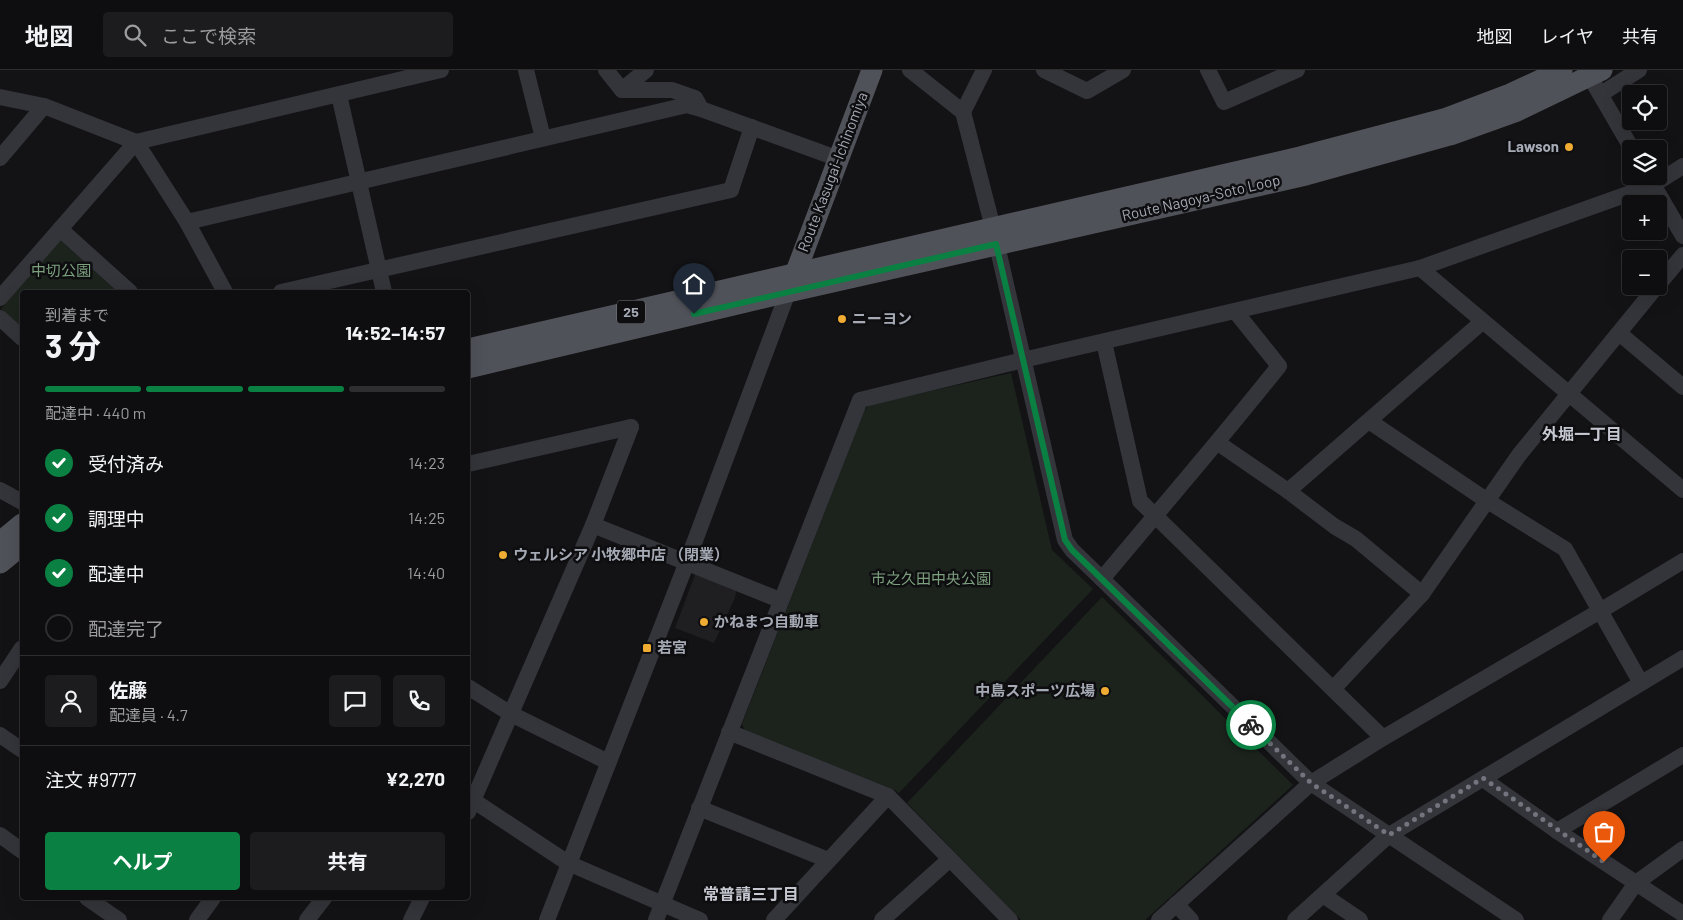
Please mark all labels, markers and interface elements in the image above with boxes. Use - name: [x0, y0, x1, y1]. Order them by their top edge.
- search box: [103, 12, 453, 57]
- text: 地図: [25, 21, 73, 50]
- icon: search: [121, 21, 149, 49]
- text: ここで検索: [161, 24, 256, 47]
- text: 地図: [1477, 25, 1513, 47]
- text: レイヤ: [1541, 25, 1594, 47]
- text: 共有: [1622, 25, 1658, 47]
- map controls: [1622, 85, 1667, 295]
- button: locate: [1622, 85, 1667, 130]
- street label: Route Kasugai-Ichinomiya: [793, 89, 871, 254]
- place label: Lawson: [1507, 137, 1559, 155]
- button: layers: [1622, 140, 1667, 185]
- marker: Lawson: [1563, 141, 1575, 153]
- street label: Route Nagoya-Soto Loop: [1120, 170, 1282, 224]
- button: +: [1622, 195, 1667, 240]
- button: −: [1622, 250, 1667, 295]
- park label: 中切公園: [31, 261, 91, 279]
- pin: [673, 263, 715, 314]
- icon: home: [680, 270, 708, 298]
- road number: 25: [617, 300, 645, 323]
- text: 到着まで: [45, 305, 109, 324]
- place label: ニーヨン: [852, 309, 912, 327]
- marker: ニーヨン: [836, 313, 848, 325]
- text: 14:52–14:57: [345, 321, 445, 344]
- text: 3 分: [45, 326, 101, 364]
- text: 配達中 · 440 m: [45, 403, 146, 422]
- district label: 外堀一丁目: [1542, 424, 1622, 443]
- icon: check: [45, 449, 73, 477]
- text: 受付済み: [88, 452, 164, 475]
- text: 14:23: [408, 453, 445, 472]
- icon: check: [45, 504, 73, 532]
- text: 調理中: [88, 507, 145, 530]
- text: 14:25: [408, 508, 445, 527]
- place label: ウェルシア 小牧郷中店 （閉業）: [513, 545, 729, 563]
- marker: ウェルシア 小牧郷中店 （閉業）: [497, 549, 509, 561]
- icon: check: [45, 559, 73, 587]
- text: 配達中: [88, 562, 145, 585]
- text: 14:40: [407, 563, 445, 582]
- park label: 市之久田中央公園: [871, 569, 991, 587]
- place label: かねまつ自動車: [714, 612, 819, 630]
- marker: かねまつ自動車: [698, 616, 710, 628]
- text: 配達完了: [88, 617, 164, 640]
- place label: 若宮: [657, 638, 687, 656]
- marker: 若宮: [641, 642, 653, 654]
- button: person: [45, 675, 97, 727]
- button: chat: [329, 675, 381, 727]
- button: phone: [393, 675, 445, 727]
- text: 佐藤: [109, 678, 147, 701]
- place label: 中島スポーツ広場: [975, 681, 1095, 699]
- marker: 中島スポーツ広場: [1099, 685, 1111, 697]
- courier: [1226, 700, 1276, 750]
- text: 配達員 · 4.7: [109, 705, 188, 724]
- icon: bike: [1237, 711, 1265, 739]
- text: ¥2,270: [385, 767, 445, 790]
- text: 注文 #9777: [45, 768, 136, 791]
- pin: [1583, 811, 1625, 862]
- icon: bag: [1590, 818, 1618, 846]
- button: ヘルプ: [45, 832, 240, 890]
- button: 共有: [250, 832, 445, 890]
- district label: 常普請三丁目: [703, 884, 799, 903]

